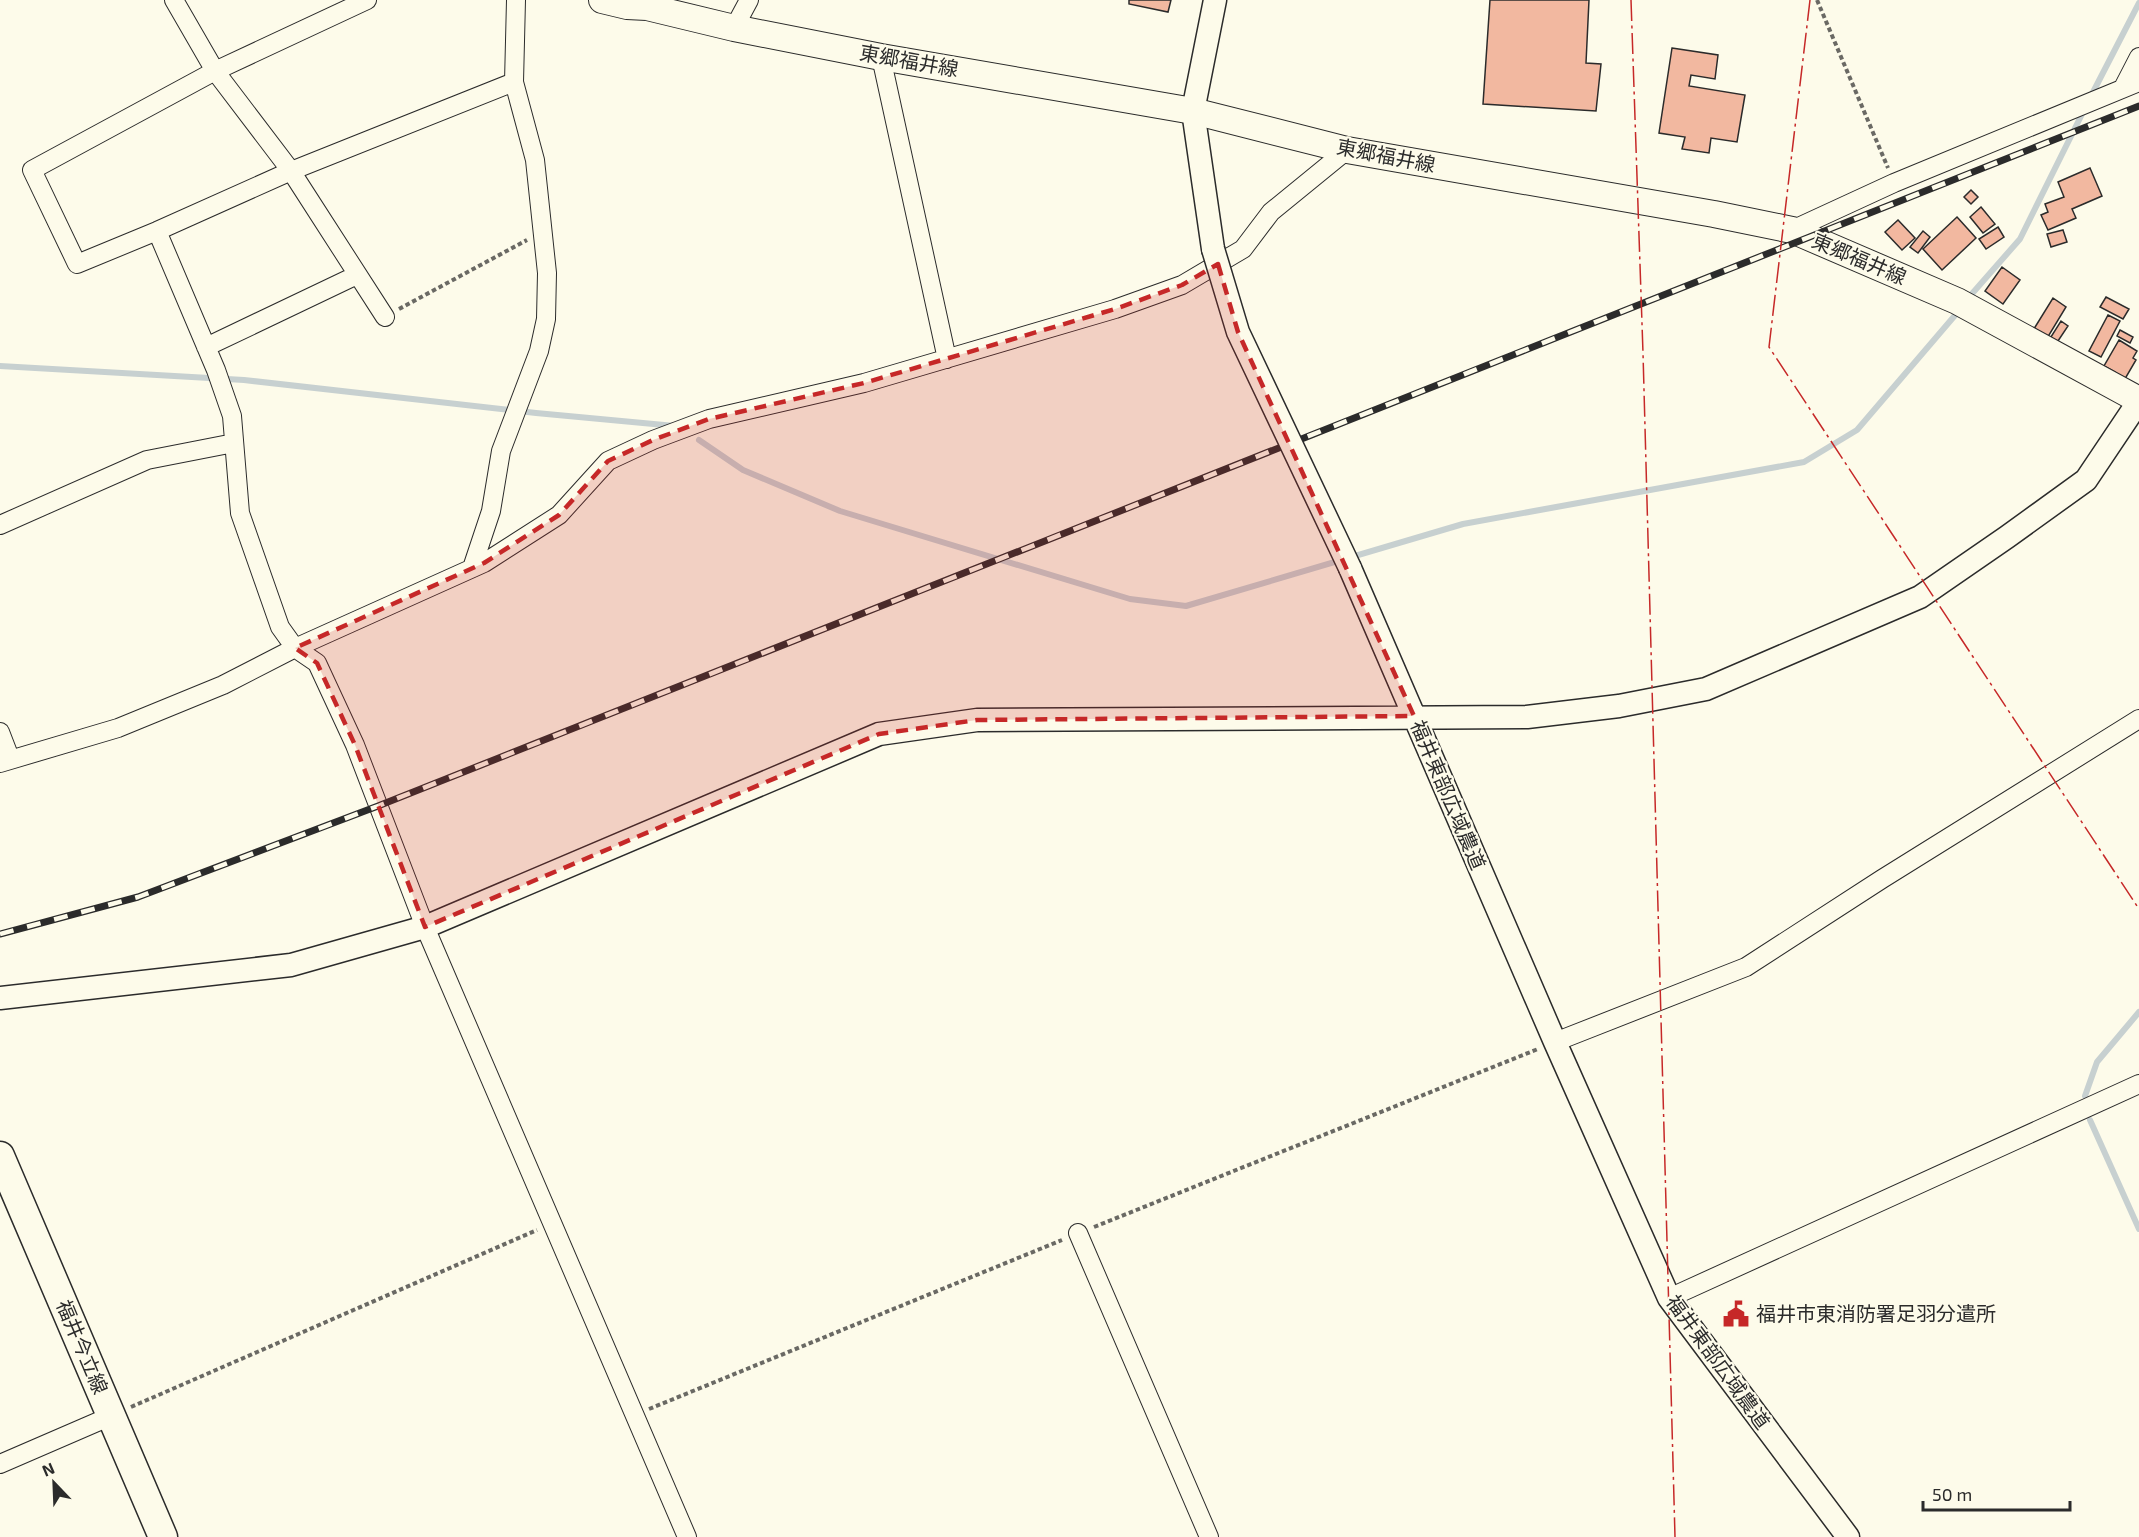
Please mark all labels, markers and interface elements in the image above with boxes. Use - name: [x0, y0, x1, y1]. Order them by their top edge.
- street label: 東郷福井線: [858, 40, 960, 81]
- street label: 東郷福井線: [1335, 134, 1438, 176]
- street label: 東郷福井線: [1809, 227, 1910, 289]
- street label: 福井東部広域農道: [1407, 716, 1491, 873]
- street label: 福井東部広域農道: [1662, 1290, 1776, 1433]
- street label: 福井今立線: [52, 1296, 114, 1397]
- public building icon: 福井市東消防署足羽分遣所: [1721, 1299, 1751, 1329]
- place label: 福井市東消防署足羽分遣所: [1756, 1301, 1996, 1325]
- north arrow: [24, 1453, 84, 1513]
- text: N: [39, 1458, 57, 1480]
- scale bar: [1923, 1474, 2070, 1512]
- text: 50 m: [1932, 1483, 1972, 1505]

